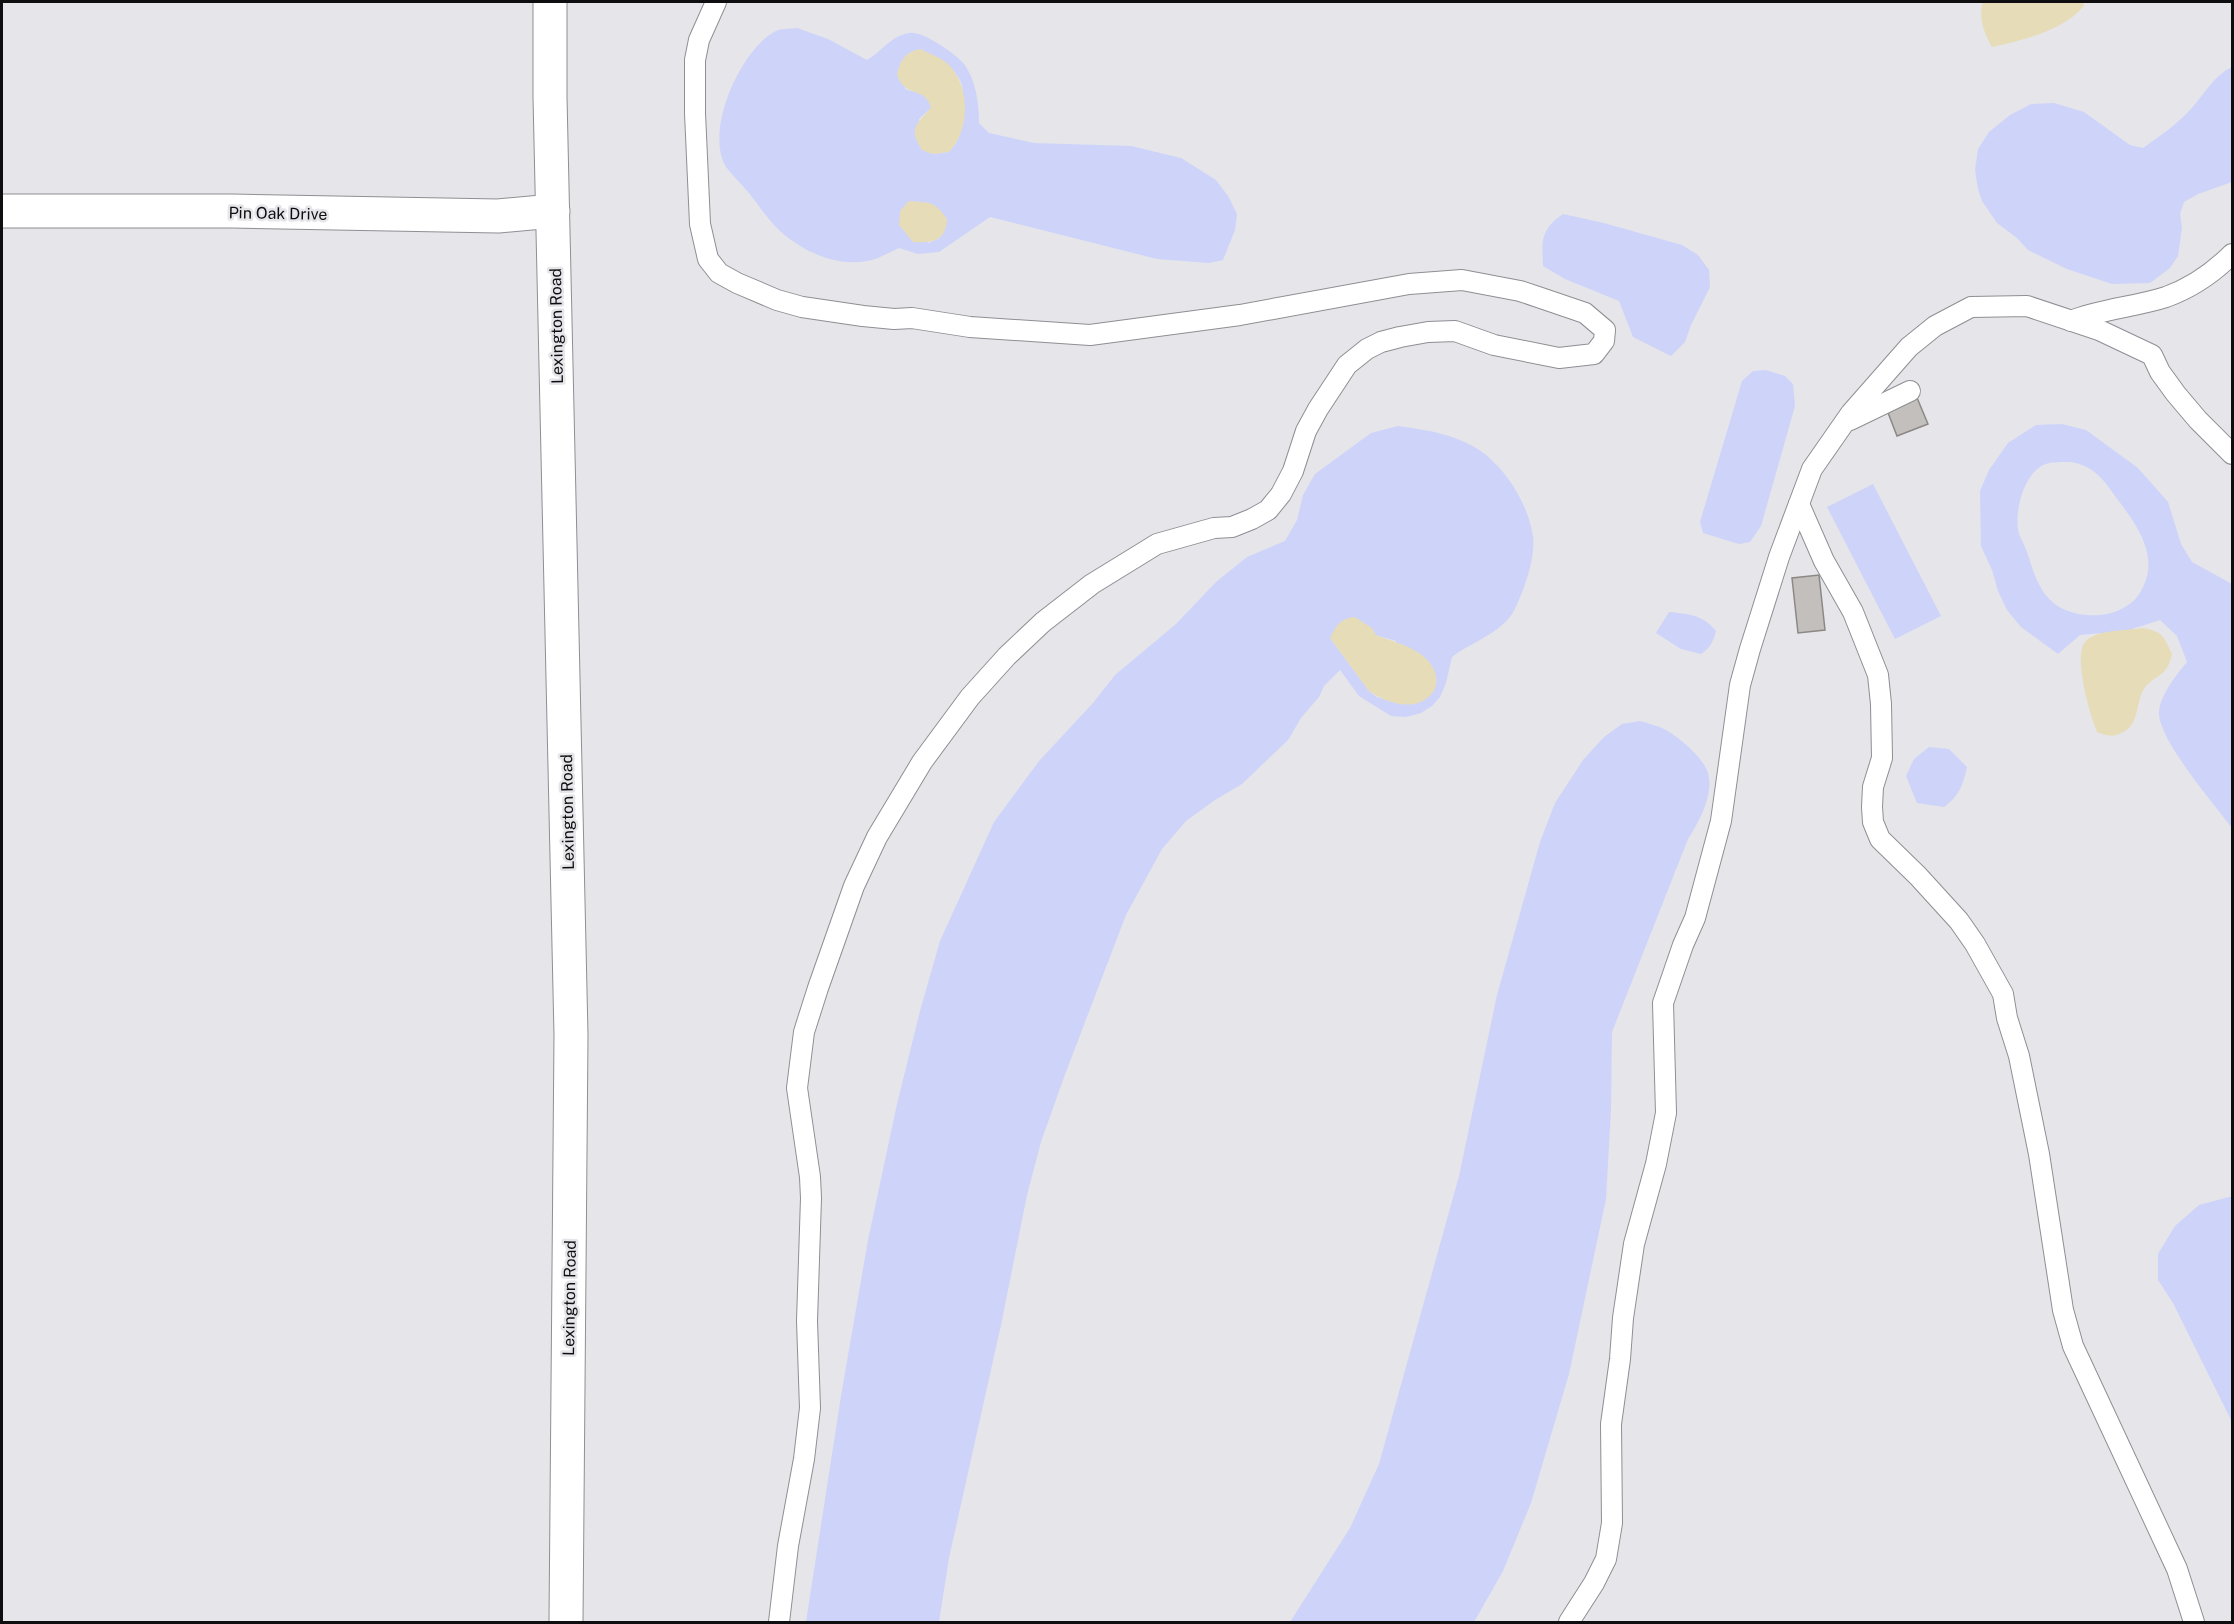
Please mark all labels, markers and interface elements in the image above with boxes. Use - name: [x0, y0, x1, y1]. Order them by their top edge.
- street label: Pin Oak Drive: [228, 203, 328, 224]
- street label: Lexington Road: [546, 268, 567, 384]
- street label: Lexington Road: [557, 754, 578, 870]
- street label: Lexington Road: [559, 1240, 580, 1356]

